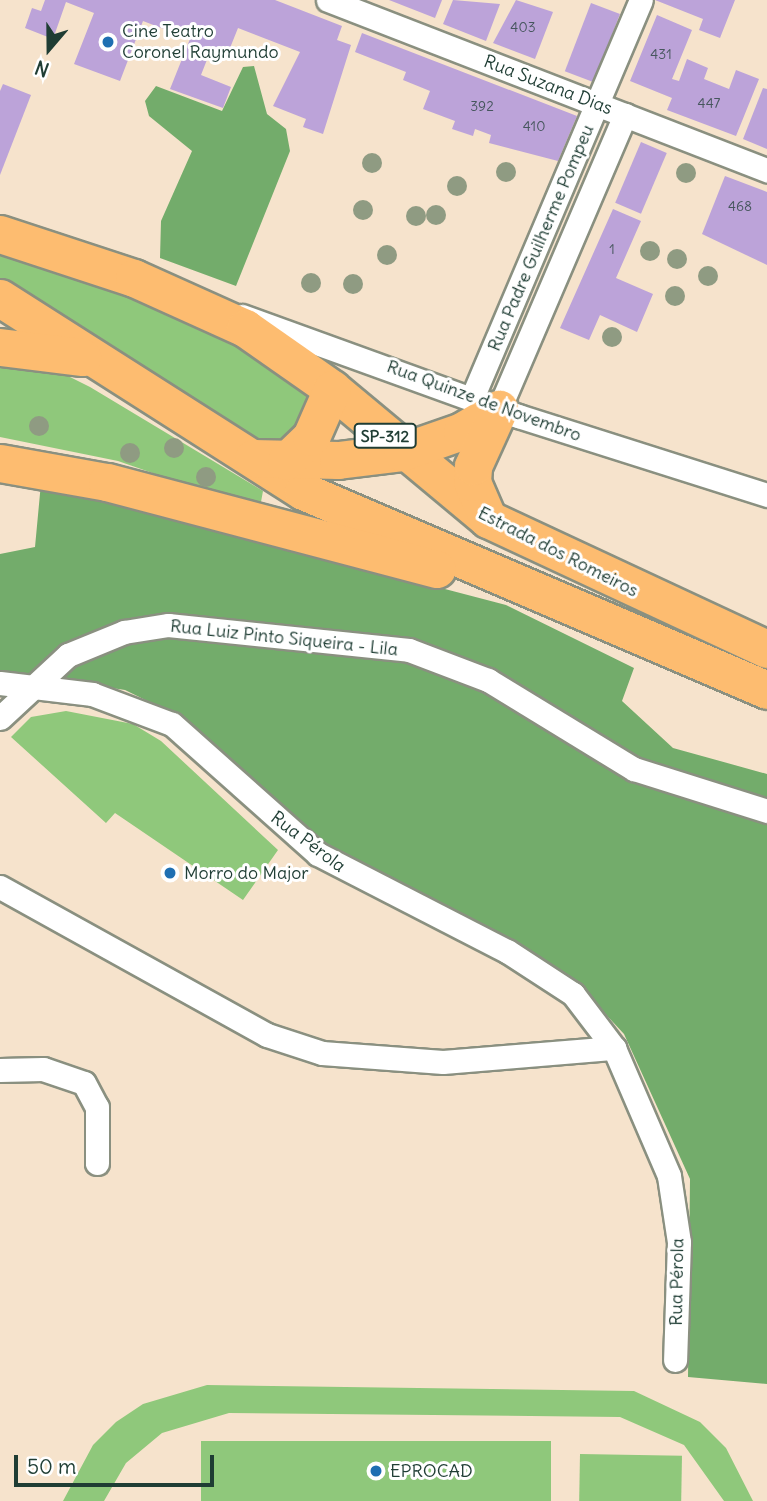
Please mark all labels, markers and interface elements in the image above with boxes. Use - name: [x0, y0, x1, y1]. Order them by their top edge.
- north arrow: [14, 14, 84, 84]
- house number: 403: [510, 19, 536, 35]
- place label: Cine Teatro Coronel Raymundo: [122, 21, 279, 64]
- marker: Cine Teatro Coronel Raymundo: [100, 34, 116, 50]
- house number: 431: [650, 46, 672, 62]
- street label: Rua Suzana Dias: [481, 51, 615, 119]
- text: N: [32, 55, 52, 82]
- house number: 447: [698, 95, 720, 111]
- house number: 392: [470, 98, 494, 114]
- house number: 410: [523, 118, 545, 134]
- street label: Rua Padre Guilherme Pompeu: [483, 122, 599, 354]
- house number: 468: [728, 198, 752, 214]
- house number: 1: [609, 241, 615, 257]
- street label: Rua Quinze de Novembro: [384, 356, 584, 446]
- road number: SP-312: [354, 424, 416, 448]
- street label: Estrada dos Romeiros: [474, 502, 642, 602]
- street label: Rua Luiz Pinto Siqueira - Lila: [169, 615, 399, 661]
- street label: Rua Pérola: [266, 807, 350, 877]
- place label: Morro do Major: [184, 862, 309, 884]
- marker: Morro do Major: [162, 865, 178, 881]
- street label: Rua Pérola: [665, 1238, 689, 1326]
- scale bar: [18, 1442, 217, 1486]
- text: 50 m: [27, 1453, 76, 1480]
- place label: EPROCAD: [390, 1460, 473, 1482]
- marker: EPROCAD: [368, 1463, 384, 1479]

